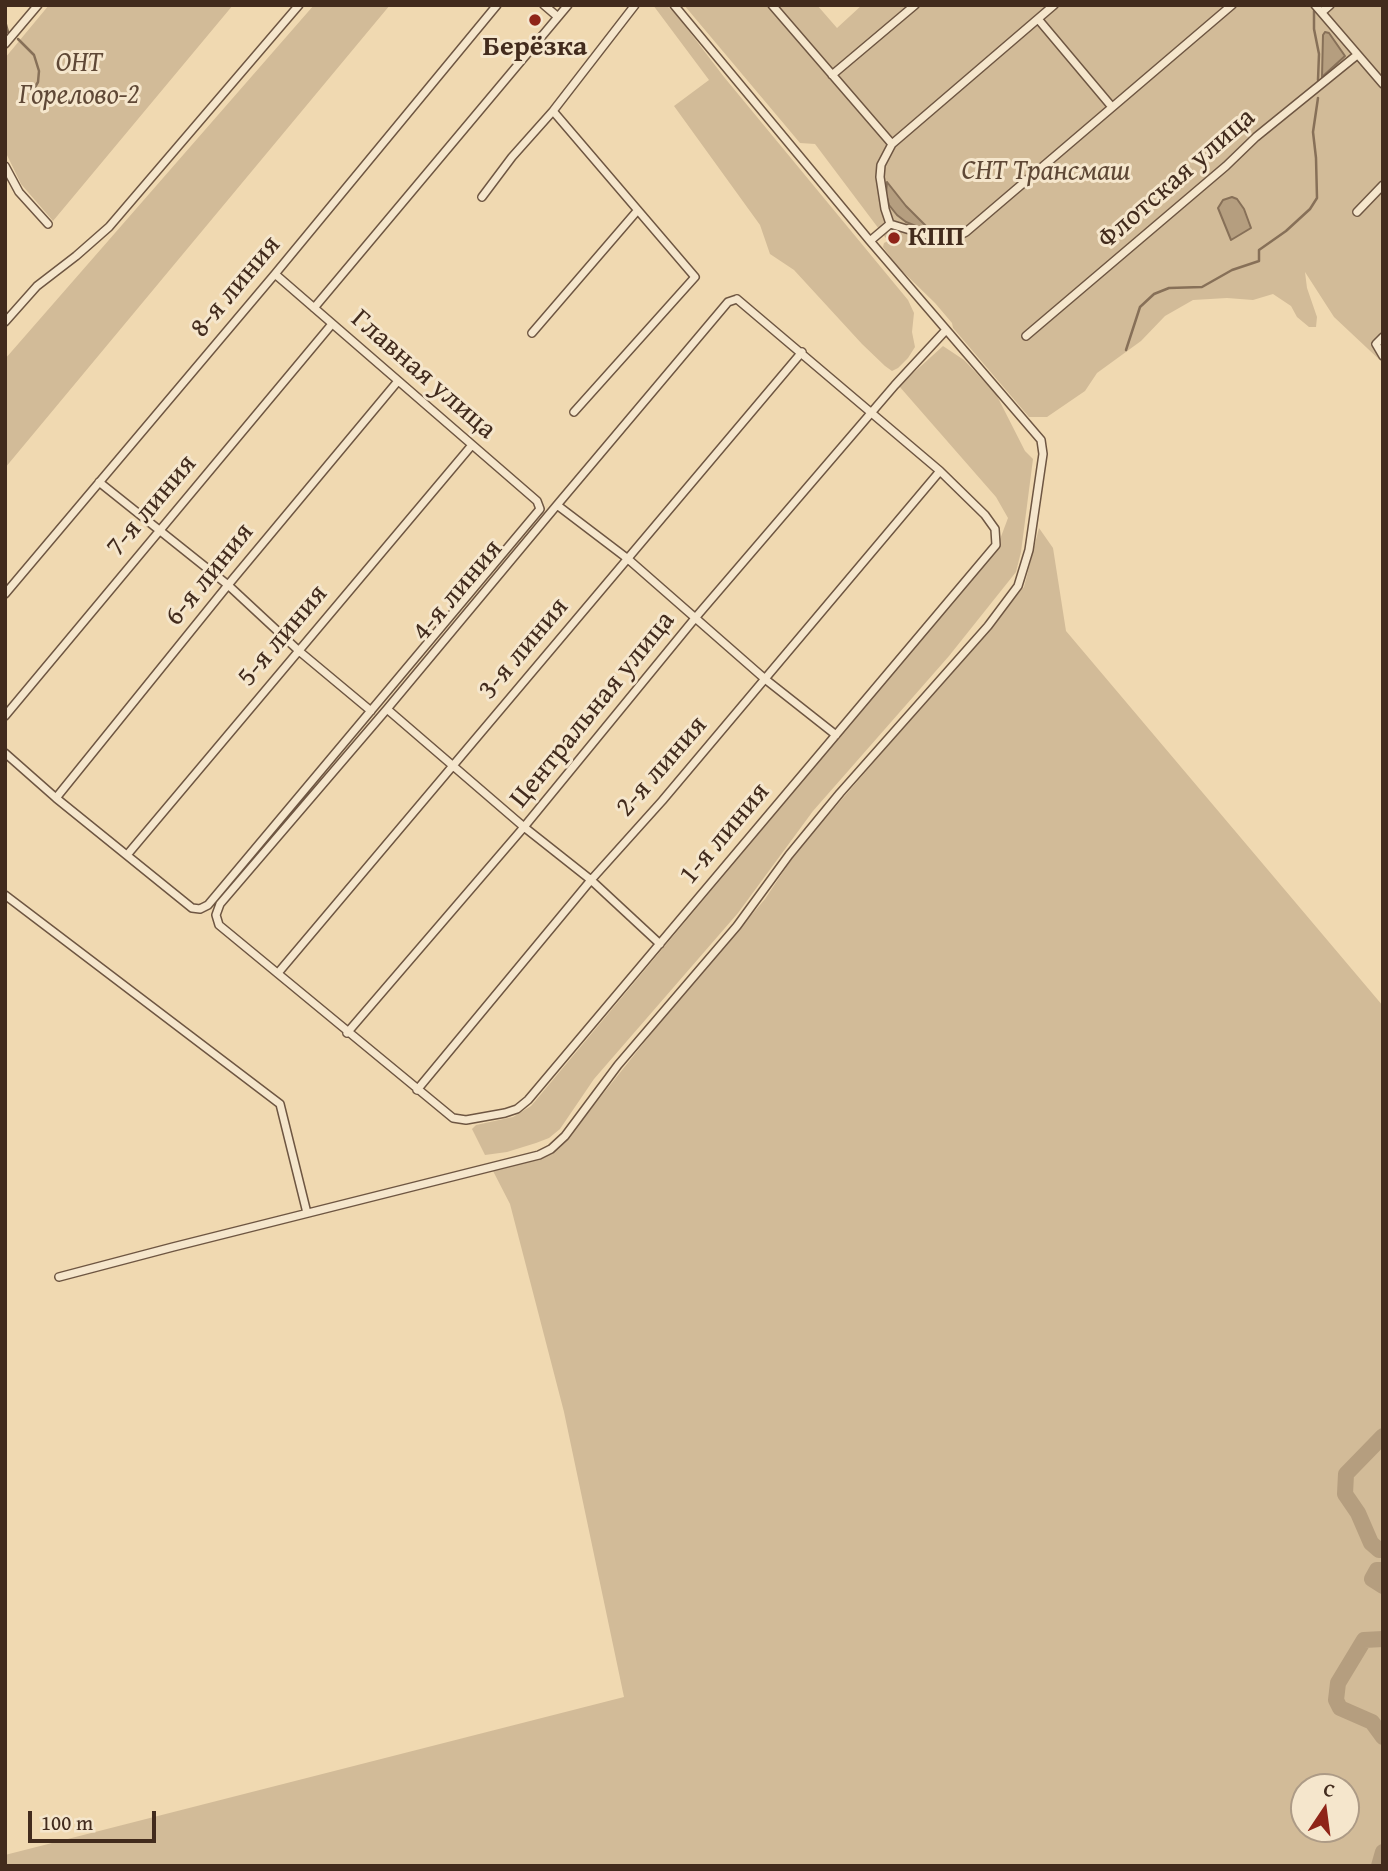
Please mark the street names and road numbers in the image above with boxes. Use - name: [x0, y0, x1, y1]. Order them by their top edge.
- street label: Флотская улица: [1091, 101, 1263, 257]
- street label: 8-я линия: [184, 229, 288, 345]
- street label: Главная улица: [344, 303, 502, 447]
- street label: 7-я линия: [100, 448, 204, 564]
- street label: 6-я линия: [158, 517, 262, 633]
- street label: 4-я линия: [406, 533, 510, 649]
- street label: 5-я линия: [231, 578, 335, 694]
- street label: 3-я линия: [472, 591, 576, 707]
- street label: Центральная улица: [503, 605, 683, 815]
- street label: 2-я линия: [609, 710, 715, 824]
- street label: 1-я линия: [673, 776, 777, 892]

